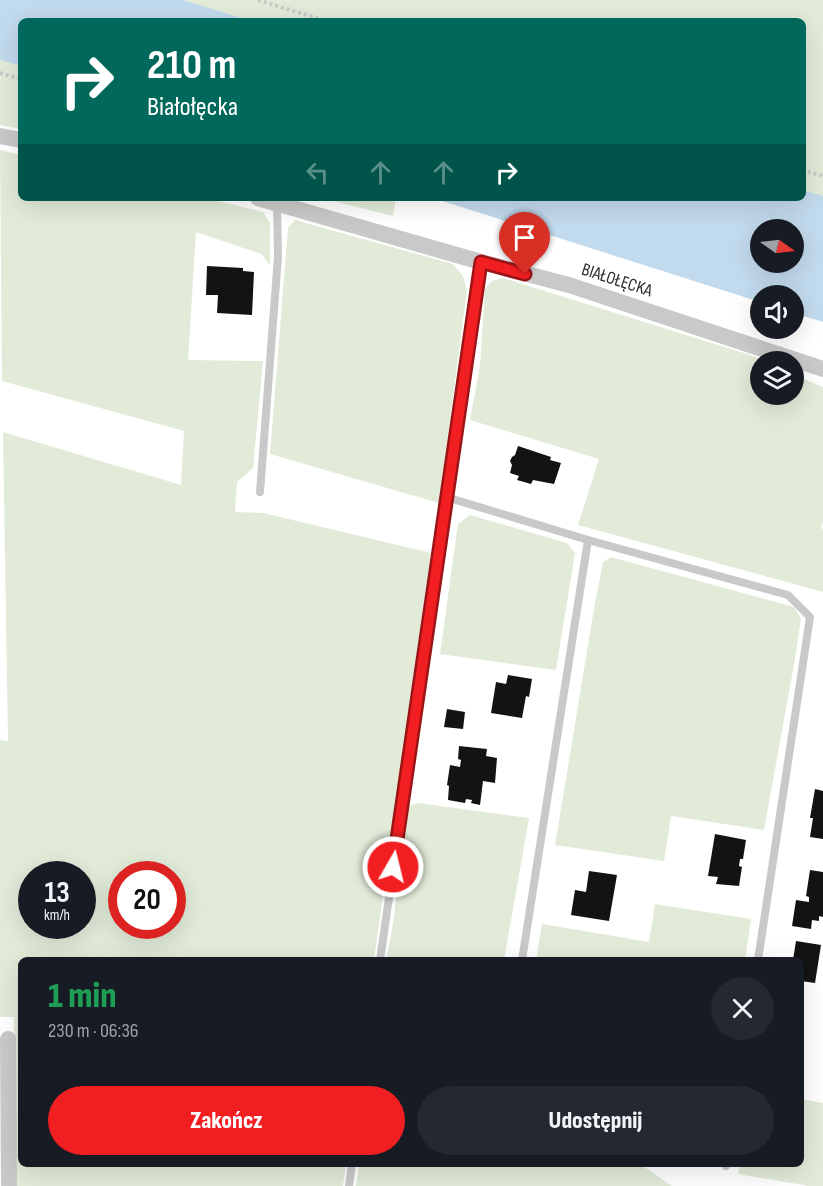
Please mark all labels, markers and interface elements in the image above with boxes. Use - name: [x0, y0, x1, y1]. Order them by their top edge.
- text: 210 m: [147, 40, 236, 91]
- icon: right: [48, 42, 126, 120]
- text: Białołęcka: [147, 91, 238, 123]
- icon: left: [301, 156, 334, 189]
- icon: ahead: [364, 156, 397, 189]
- icon: ahead: [427, 156, 460, 189]
- icon: right: [490, 156, 523, 189]
- pin: [499, 212, 550, 274]
- north arrow: [750, 219, 804, 273]
- map controls: [750, 219, 804, 405]
- icon: arrive: [508, 221, 541, 254]
- street label: BIAŁOŁĘCKA: [579, 259, 655, 301]
- button: sound: [750, 285, 804, 339]
- button: layers: [750, 351, 804, 405]
- position arrow: [361, 835, 425, 899]
- speed limit sign: 20: [108, 861, 186, 939]
- text: 13: [44, 875, 70, 911]
- text: km/h: [44, 906, 70, 925]
- text: 1 min: [48, 975, 116, 1018]
- button: close: [711, 977, 774, 1040]
- text: 230 m · 06:36: [48, 1019, 139, 1043]
- button: Zakończ: [48, 1086, 405, 1155]
- button: Udostępnij: [417, 1086, 774, 1155]

